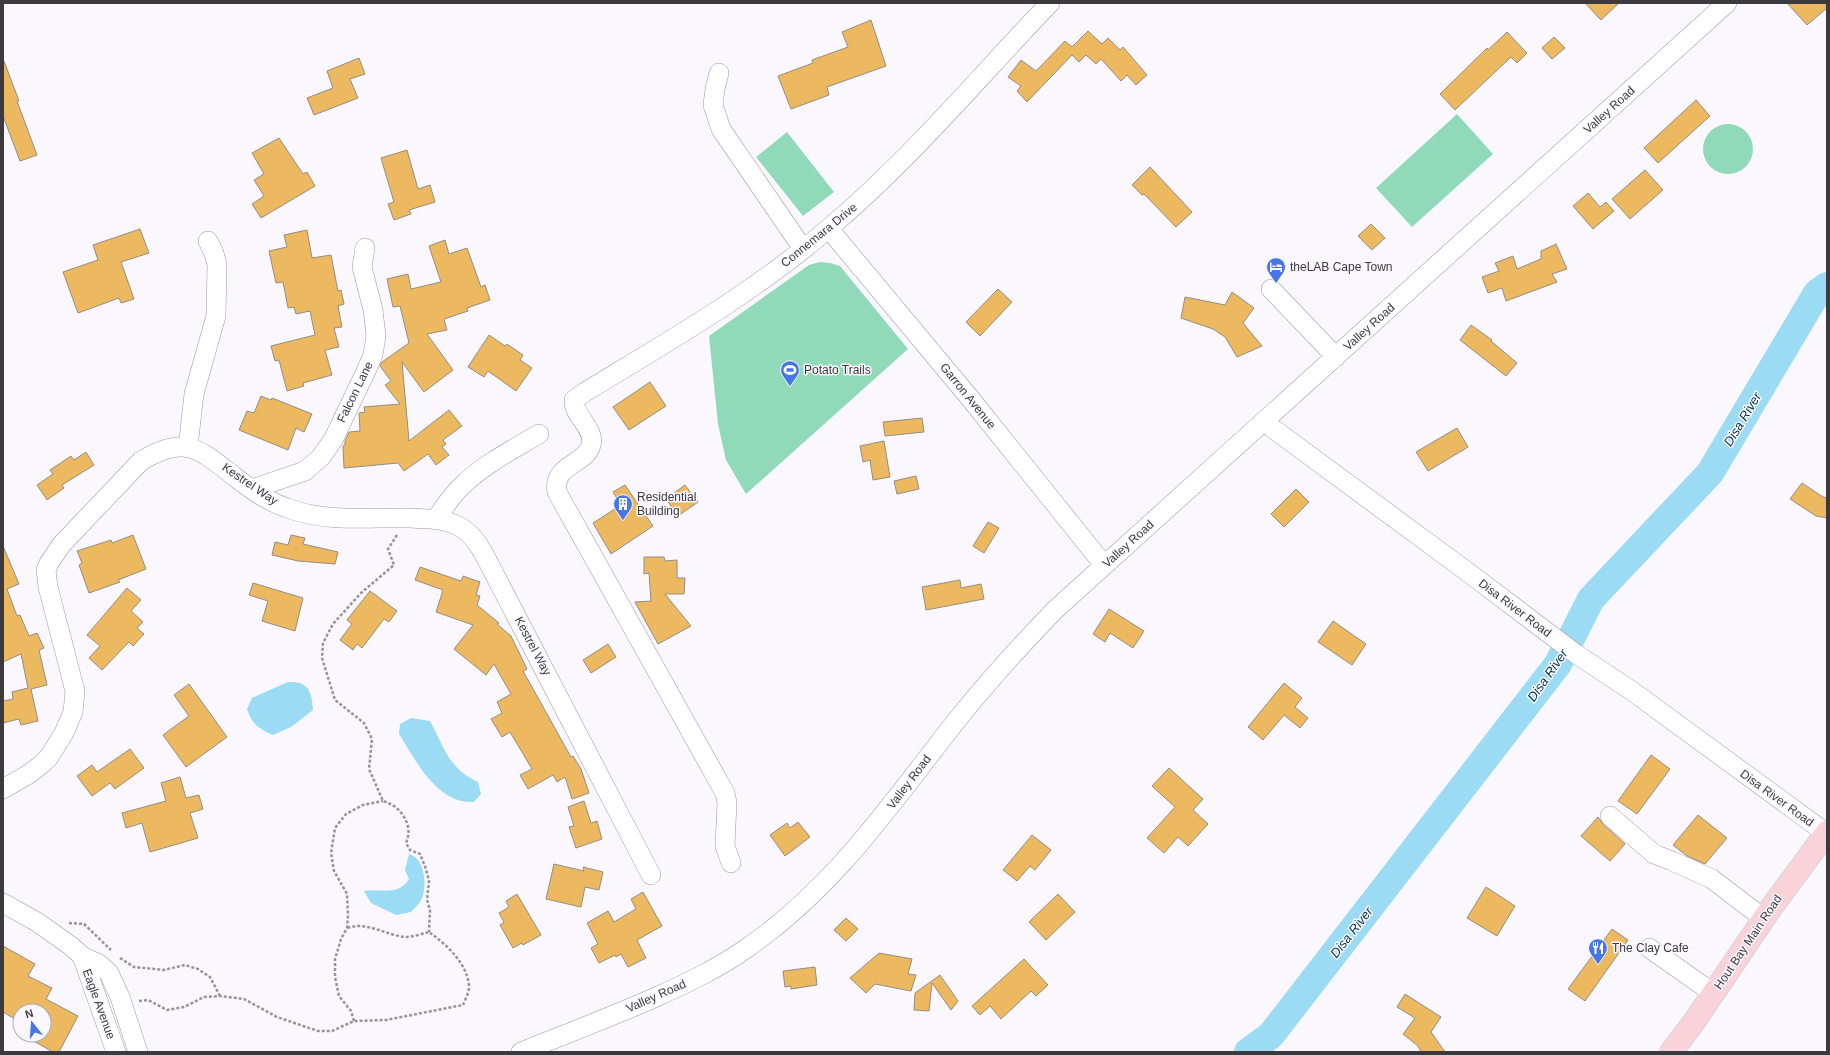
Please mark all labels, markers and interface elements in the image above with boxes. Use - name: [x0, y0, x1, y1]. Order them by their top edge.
- street label: Valley Road: [1581, 83, 1637, 137]
- street label: Connemara Drive: [778, 200, 860, 270]
- hotel icon: theLAB Cape Town: [1265, 256, 1287, 284]
- place label: theLAB Cape Town: [1290, 260, 1393, 274]
- street label: Valley Road: [1341, 300, 1397, 354]
- street label: Falcon Lane: [334, 359, 376, 425]
- sports icon: Potato Trails: [779, 359, 801, 387]
- street label: Garron Avenue: [937, 360, 999, 432]
- place label: Potato Trails: [804, 363, 871, 377]
- water label: Disa River: [1721, 389, 1765, 449]
- street label: Kestrel Way: [219, 460, 281, 508]
- place label: Residential Building: [637, 490, 696, 518]
- building icon: Residential Building: [612, 493, 634, 521]
- street label: Valley Road: [1100, 517, 1156, 571]
- street label: Disa River Road: [1476, 576, 1554, 640]
- street label: Kestrel Way: [512, 614, 554, 678]
- water label: Disa River: [1524, 646, 1571, 704]
- street label: Valley Road: [884, 752, 934, 812]
- street label: Disa River Road: [1738, 767, 1816, 829]
- street label: Hout Bay Main Road: [1711, 892, 1785, 992]
- water label: Disa River: [1327, 904, 1376, 961]
- restaurant icon: The Clay Cafe: [1587, 937, 1609, 965]
- place label: The Clay Cafe: [1612, 941, 1689, 955]
- street label: Eagle Avenue: [80, 967, 118, 1041]
- street label: Valley Road: [624, 977, 688, 1015]
- north arrow: [12, 1003, 52, 1043]
- text: N: [24, 1007, 35, 1020]

